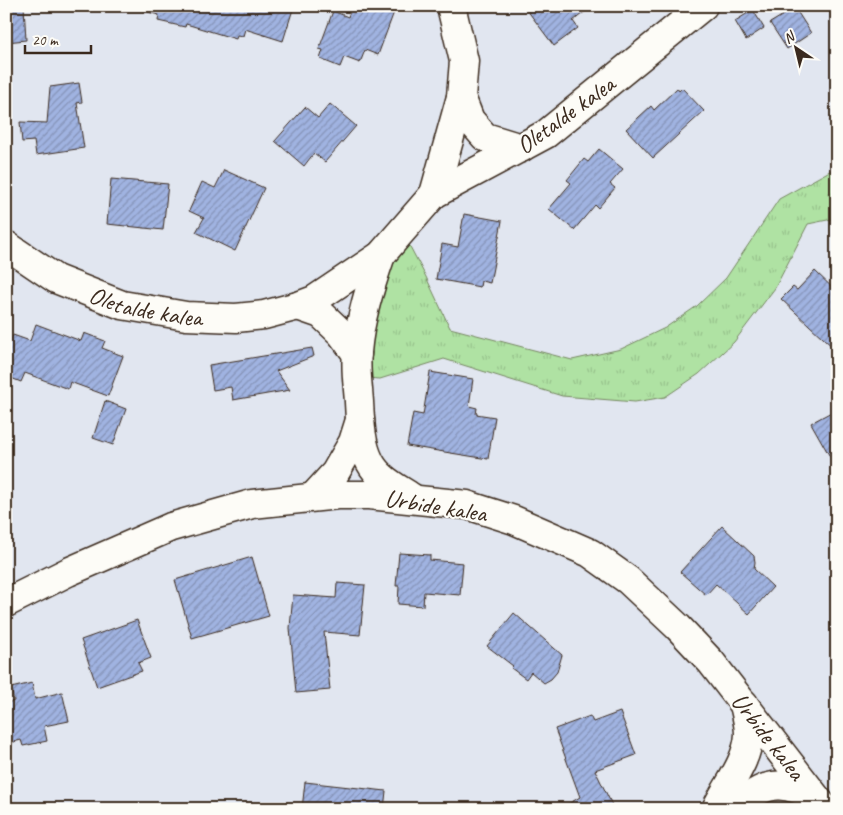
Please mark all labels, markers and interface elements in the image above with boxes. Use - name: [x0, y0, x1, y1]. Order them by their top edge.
- scale bar: [25, 22, 91, 54]
- north arrow: [770, 22, 820, 72]
- text: N: [780, 27, 799, 47]
- text: 20 m: [32, 31, 59, 50]
- street label: Oletalde kalea: [510, 67, 623, 161]
- street label: Oletalde kalea: [84, 279, 205, 334]
- street label: Urbide kalea: [383, 482, 491, 530]
- street label: Urbide kalea: [724, 686, 814, 788]

